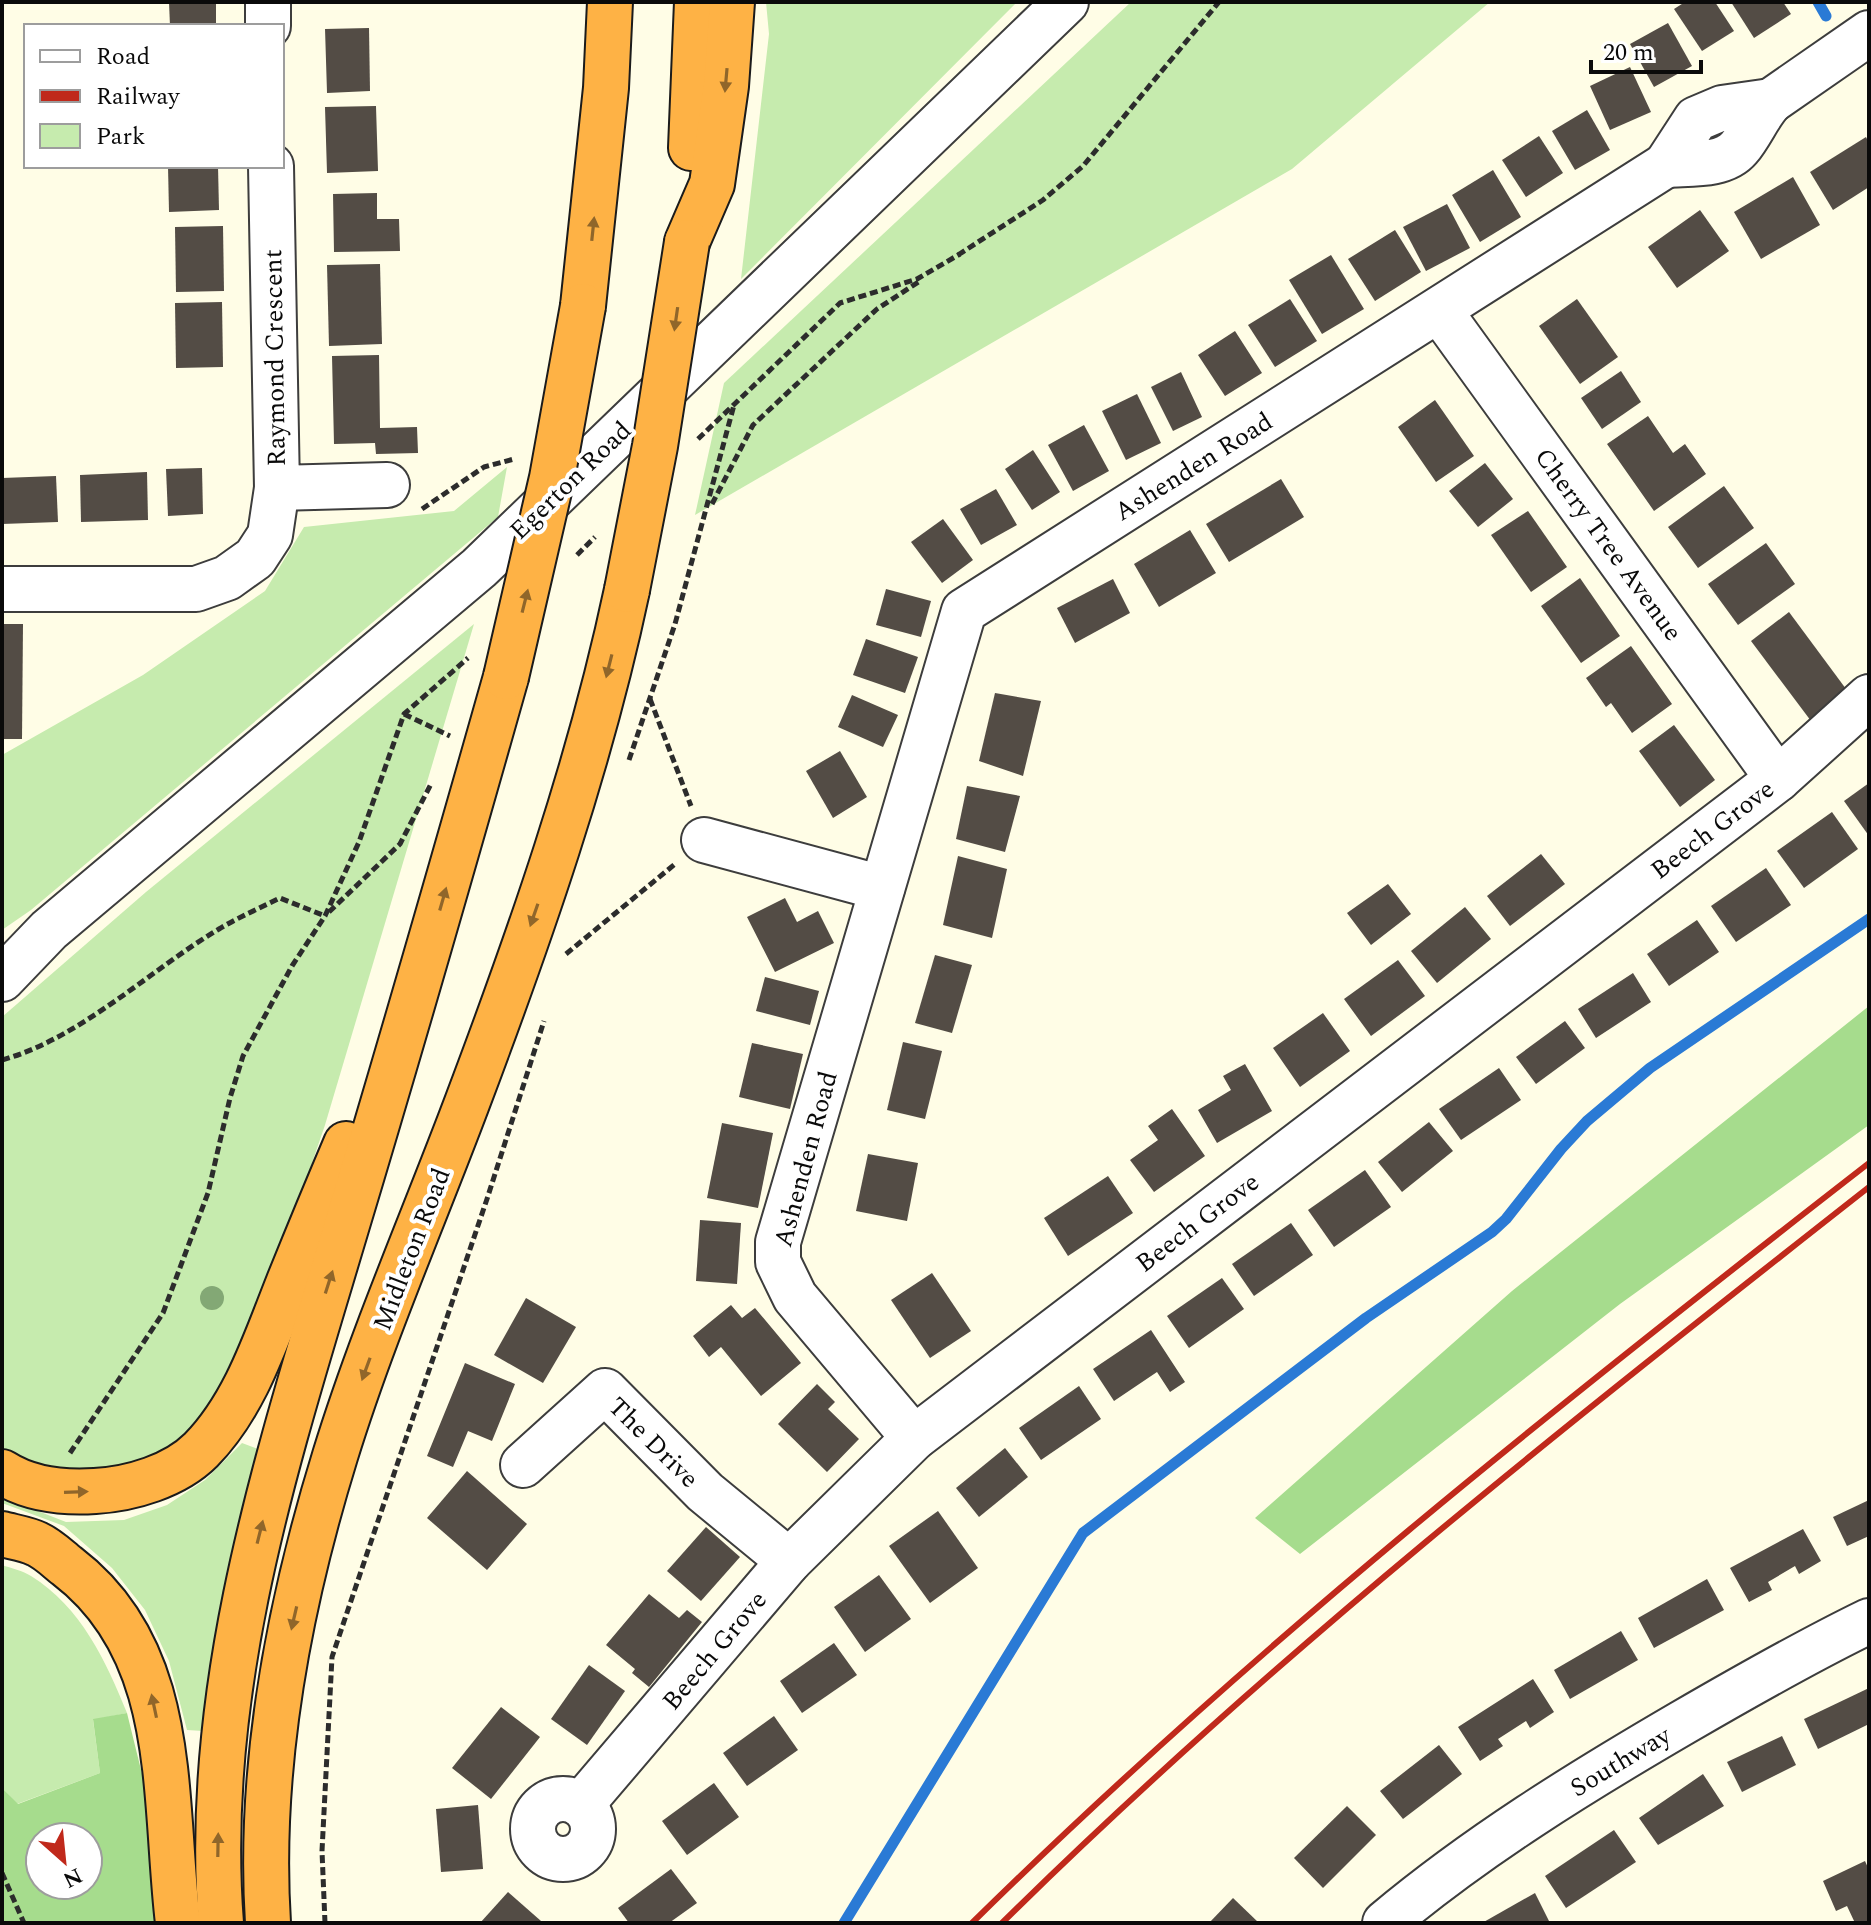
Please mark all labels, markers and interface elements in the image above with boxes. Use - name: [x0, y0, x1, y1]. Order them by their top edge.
- legend: [24, 24, 284, 168]
- scale bar: [1591, 24, 1701, 74]
- text: 20 m: [1603, 35, 1654, 71]
- text: Road: [96, 39, 150, 75]
- one-way arrow: [719, 68, 732, 93]
- text: Railway: [96, 79, 181, 115]
- text: Park: [96, 119, 146, 155]
- one-way arrow: [586, 216, 599, 241]
- street label: Raymond Crescent: [253, 249, 297, 467]
- one-way arrow: [669, 307, 682, 332]
- street label: Ashenden Road: [1106, 402, 1281, 532]
- street label: Egerton Road: [500, 412, 641, 550]
- street label: Cherry Tree Avenue: [1524, 439, 1692, 650]
- one-way arrow: [519, 588, 532, 613]
- one-way arrow: [603, 654, 615, 679]
- street label: Beech Grove: [1642, 770, 1783, 890]
- one-way arrow: [437, 886, 450, 910]
- one-way arrow: [527, 903, 539, 927]
- street label: Ashenden Road: [763, 1067, 849, 1252]
- street label: Midleton Road: [363, 1162, 461, 1337]
- street label: Beech Grove: [1127, 1163, 1268, 1283]
- one-way arrow: [323, 1270, 335, 1294]
- one-way arrow: [360, 1357, 372, 1381]
- street label: The Drive: [598, 1388, 708, 1498]
- one-way arrow: [64, 1485, 89, 1498]
- one-way arrow: [254, 1520, 266, 1545]
- street label: Beech Grove: [653, 1582, 777, 1719]
- one-way arrow: [287, 1606, 300, 1631]
- one-way arrow: [147, 1693, 160, 1718]
- street label: Southway: [1562, 1715, 1680, 1808]
- north arrow: [24, 1821, 104, 1901]
- one-way arrow: [212, 1832, 224, 1857]
- text: N: [57, 1859, 88, 1896]

